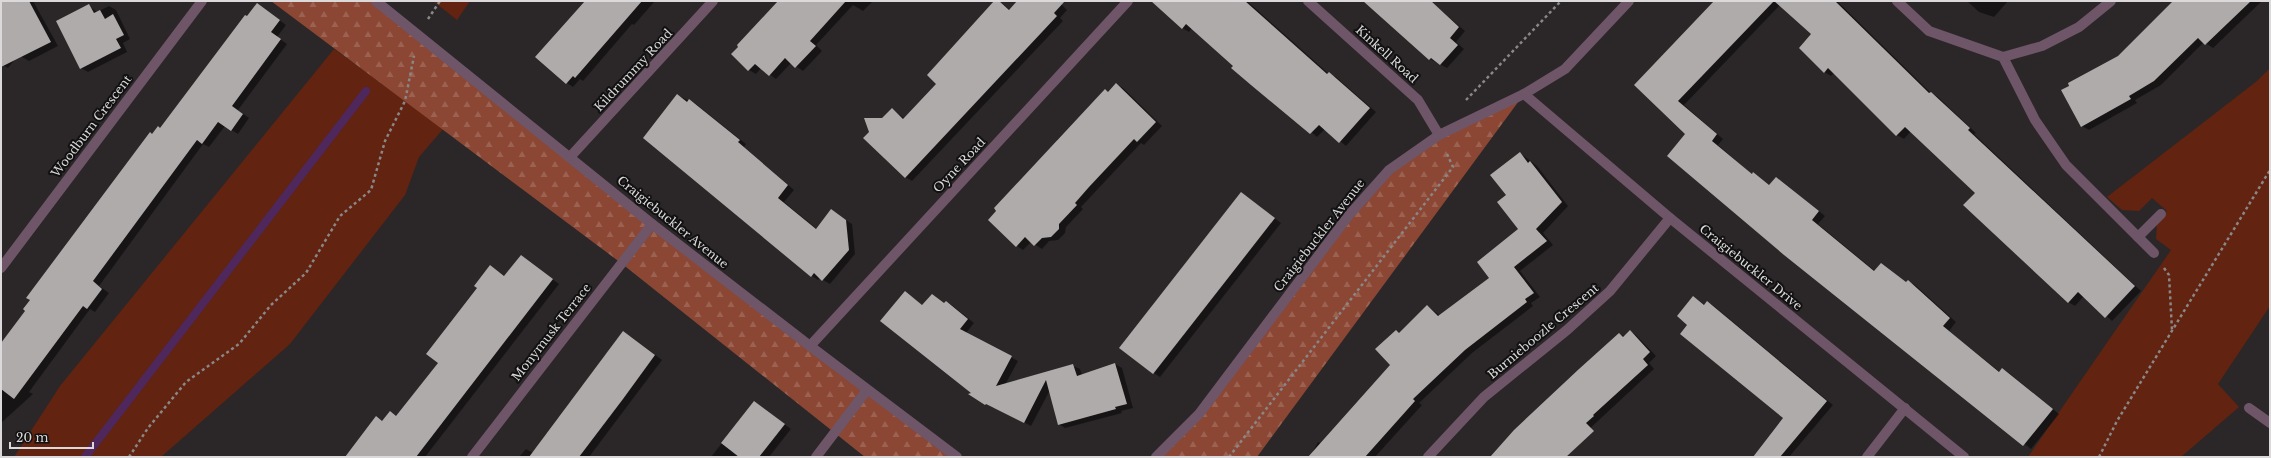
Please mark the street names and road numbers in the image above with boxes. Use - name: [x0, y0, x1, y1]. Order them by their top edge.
- street label: Kinkell Road: [1353, 22, 1421, 86]
- street label: Kildrummy Road: [591, 26, 675, 114]
- street label: Woodburn Crescent: [47, 72, 135, 181]
- street label: Oyne Road: [930, 134, 988, 196]
- street label: Craigiebuckler Avenue: [614, 172, 732, 272]
- street label: Craigiebuckler Avenue: [1270, 176, 1368, 294]
- street label: Craigiebuckler Drive: [1697, 221, 1806, 313]
- street label: Monymusk Terrace: [508, 280, 594, 384]
- street label: Burnieboozle Crescent: [1484, 280, 1602, 382]

